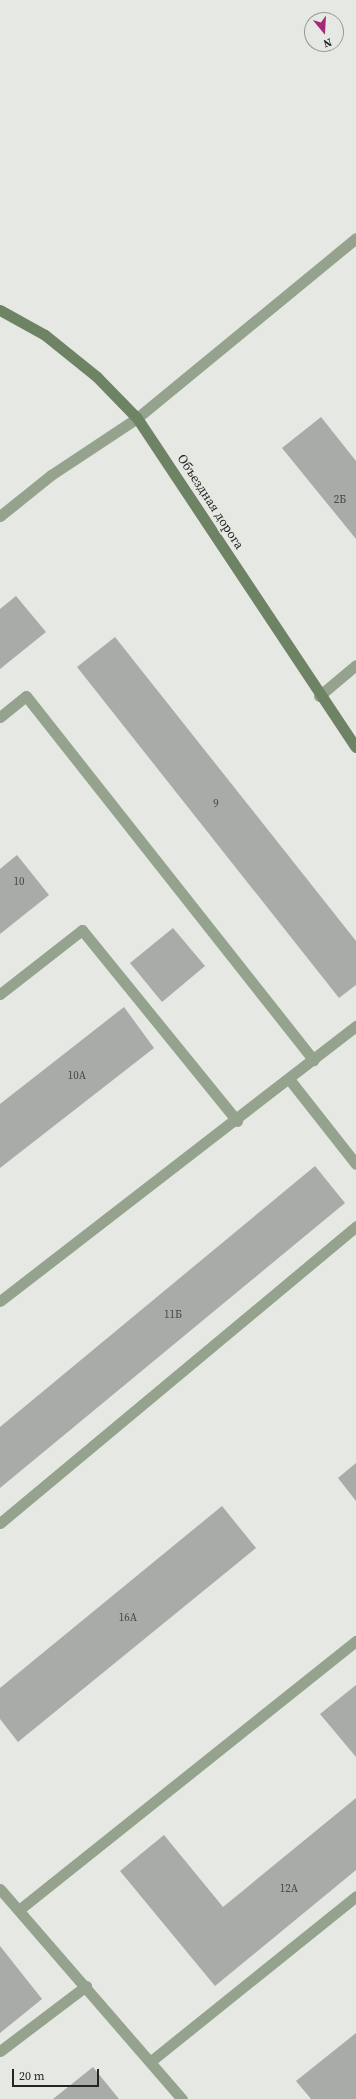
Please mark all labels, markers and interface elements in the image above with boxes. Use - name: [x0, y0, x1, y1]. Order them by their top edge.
- north arrow: [304, 12, 344, 52]
- text: N: [321, 35, 334, 51]
- street label: Объездная дорога: [173, 452, 247, 552]
- house number: 2Б: [334, 493, 346, 507]
- house number: 9: [213, 797, 219, 811]
- house number: 10: [14, 875, 24, 889]
- house number: 10А: [68, 1069, 86, 1083]
- house number: 11Б: [164, 1308, 182, 1322]
- house number: 16А: [119, 1611, 137, 1625]
- house number: 12А: [280, 1882, 298, 1896]
- scale bar: [14, 2061, 101, 2087]
- text: 20 m: [19, 2068, 45, 2084]

